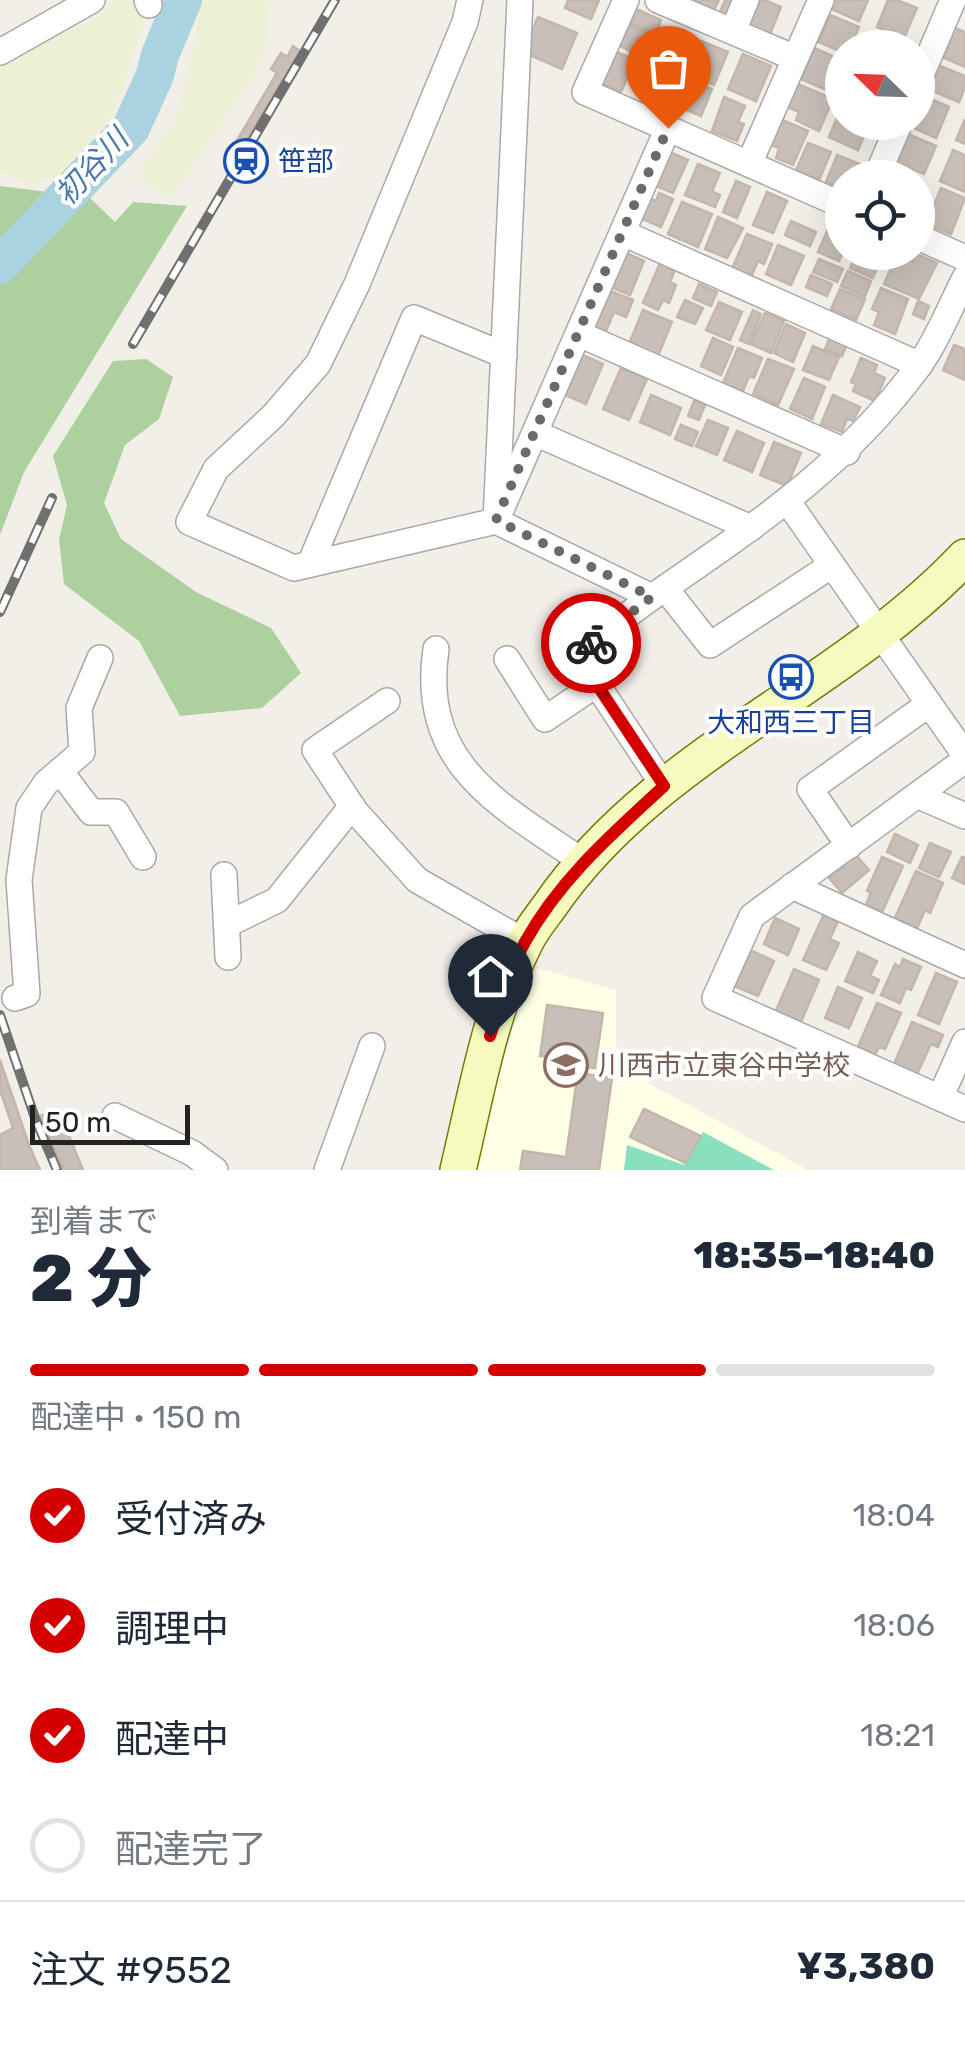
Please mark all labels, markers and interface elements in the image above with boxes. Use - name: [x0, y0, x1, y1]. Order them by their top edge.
- pin: [626, 26, 711, 129]
- north arrow: [825, 30, 935, 140]
- map controls: [825, 30, 935, 270]
- icon: bag: [641, 41, 696, 96]
- water label: 初谷川: [48, 120, 138, 212]
- station icon: 笹部: [223, 138, 269, 184]
- place label: 笹部: [278, 145, 334, 178]
- button: locate: [825, 160, 935, 270]
- courier: [541, 593, 641, 693]
- icon: bike: [564, 616, 619, 671]
- bus stop icon: 大和西三丁目: [768, 654, 814, 700]
- place label: 大和西三丁目: [707, 706, 875, 739]
- pin: [448, 934, 533, 1037]
- icon: home: [463, 949, 518, 1004]
- school or university icon: 川西市立東谷中学校: [543, 1042, 589, 1088]
- place label: 川西市立東谷中学校: [598, 1049, 850, 1082]
- scale bar: [30, 1100, 190, 1144]
- text: 50 m: [45, 1106, 111, 1139]
- text: 到着まで: [30, 1202, 158, 1240]
- text: 18:35–18:40: [693, 1232, 935, 1278]
- text: 2 分: [30, 1240, 152, 1317]
- text: 配達中 · 150 m: [30, 1398, 242, 1436]
- icon: check: [30, 1488, 85, 1543]
- text: 受付済み: [115, 1496, 267, 1542]
- text: 18:04: [853, 1496, 935, 1534]
- icon: check: [30, 1598, 85, 1653]
- text: 調理中: [115, 1606, 229, 1652]
- text: 18:06: [853, 1606, 935, 1644]
- icon: check: [30, 1708, 85, 1763]
- text: 配達中: [115, 1716, 229, 1762]
- text: 18:21: [860, 1716, 935, 1754]
- text: 配達完了: [115, 1826, 267, 1872]
- text: ¥3,380: [797, 1943, 935, 1989]
- text: 注文 #9552: [30, 1947, 232, 1993]

